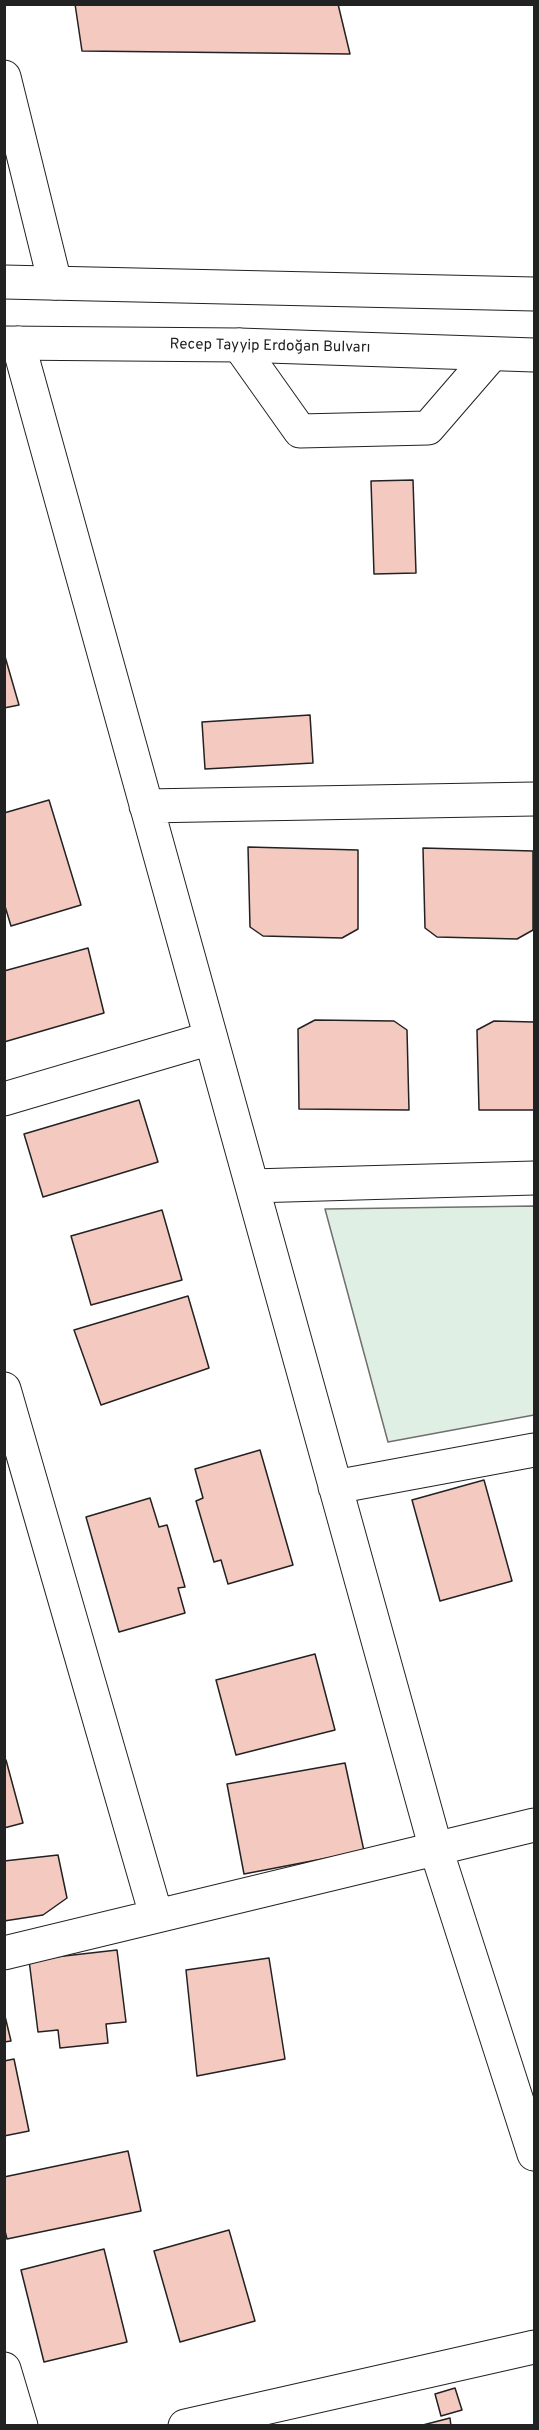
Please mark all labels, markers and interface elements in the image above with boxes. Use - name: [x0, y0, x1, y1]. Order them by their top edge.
- street label: Recep Tayyip Erdoğan Bulvarı: [170, 336, 370, 358]

